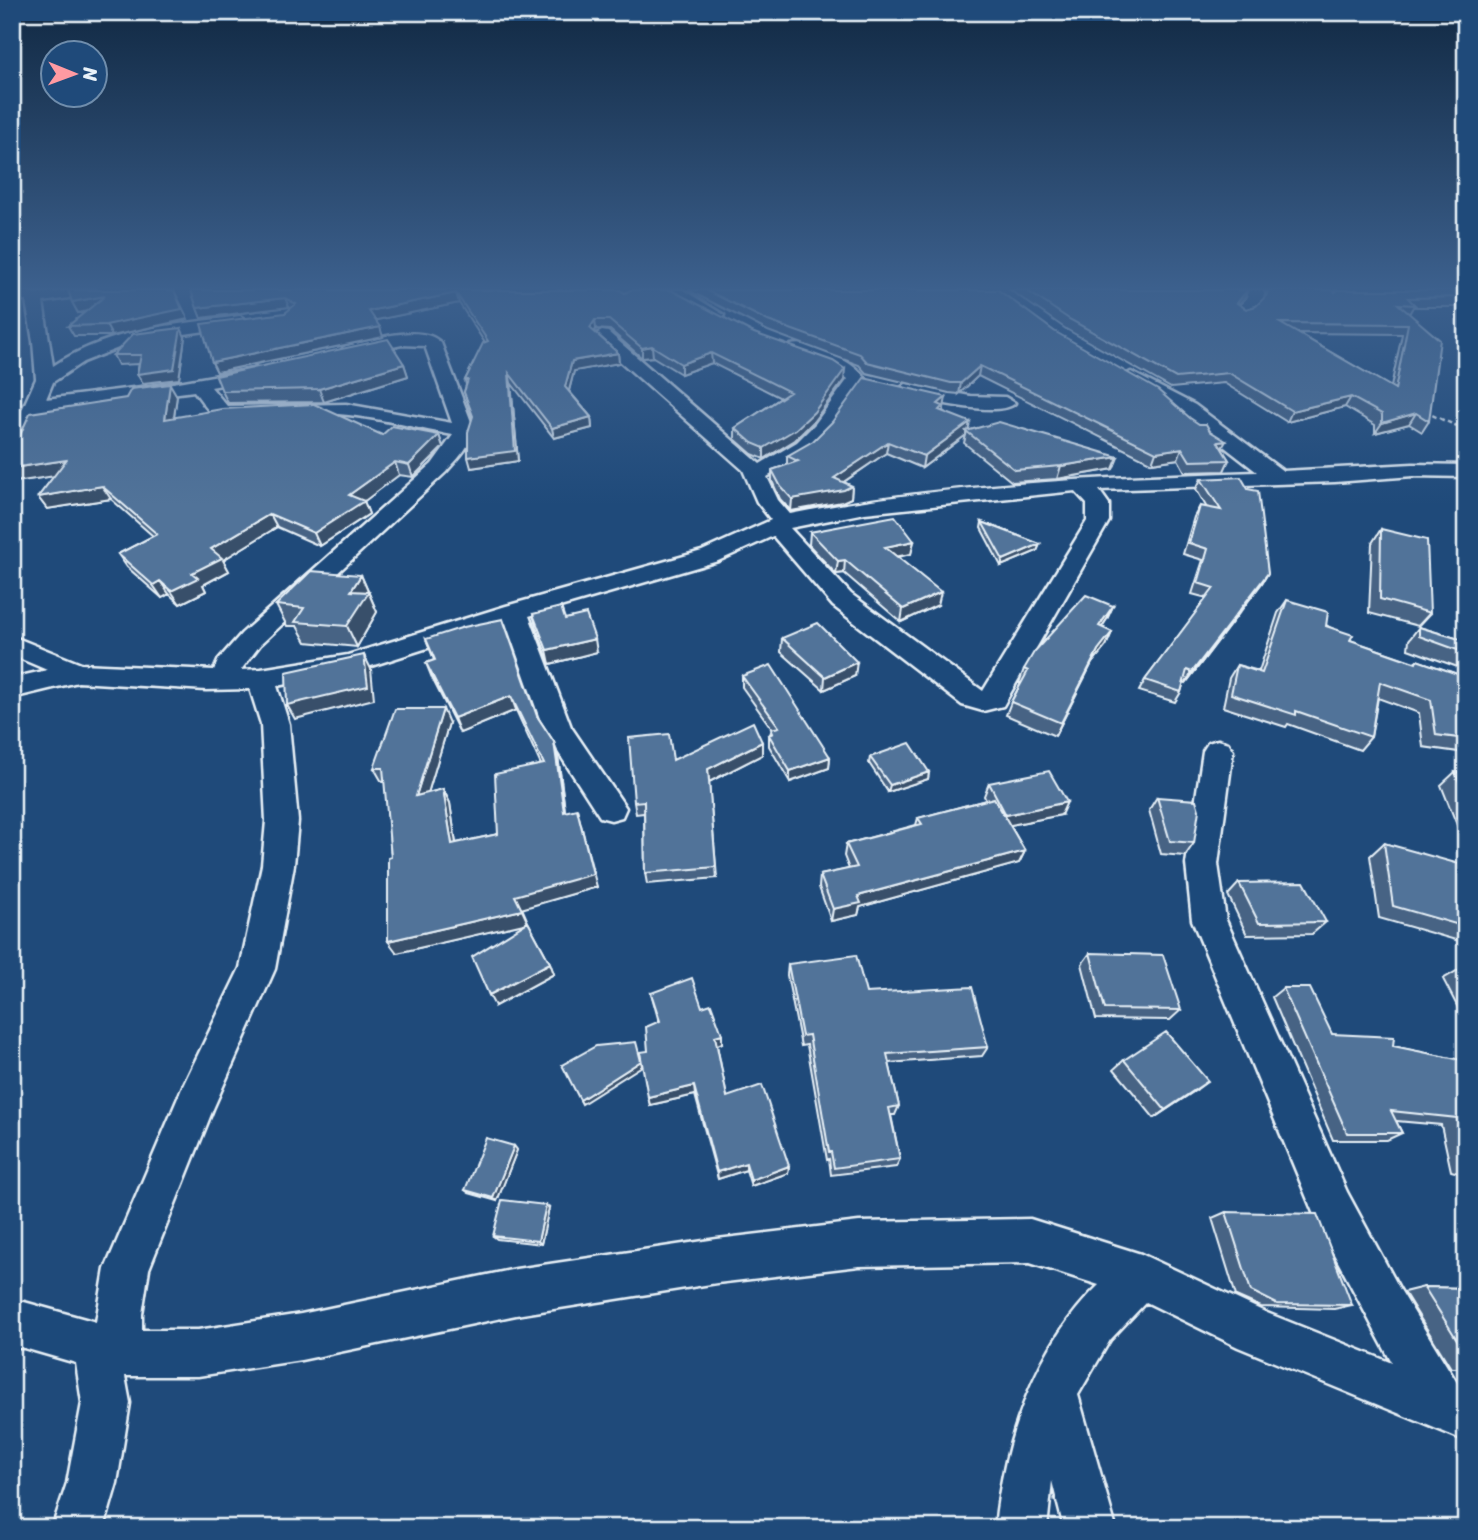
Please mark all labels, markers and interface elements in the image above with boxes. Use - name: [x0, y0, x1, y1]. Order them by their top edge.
- north arrow: [38, 38, 108, 108]
- text: N: [74, 66, 107, 82]

